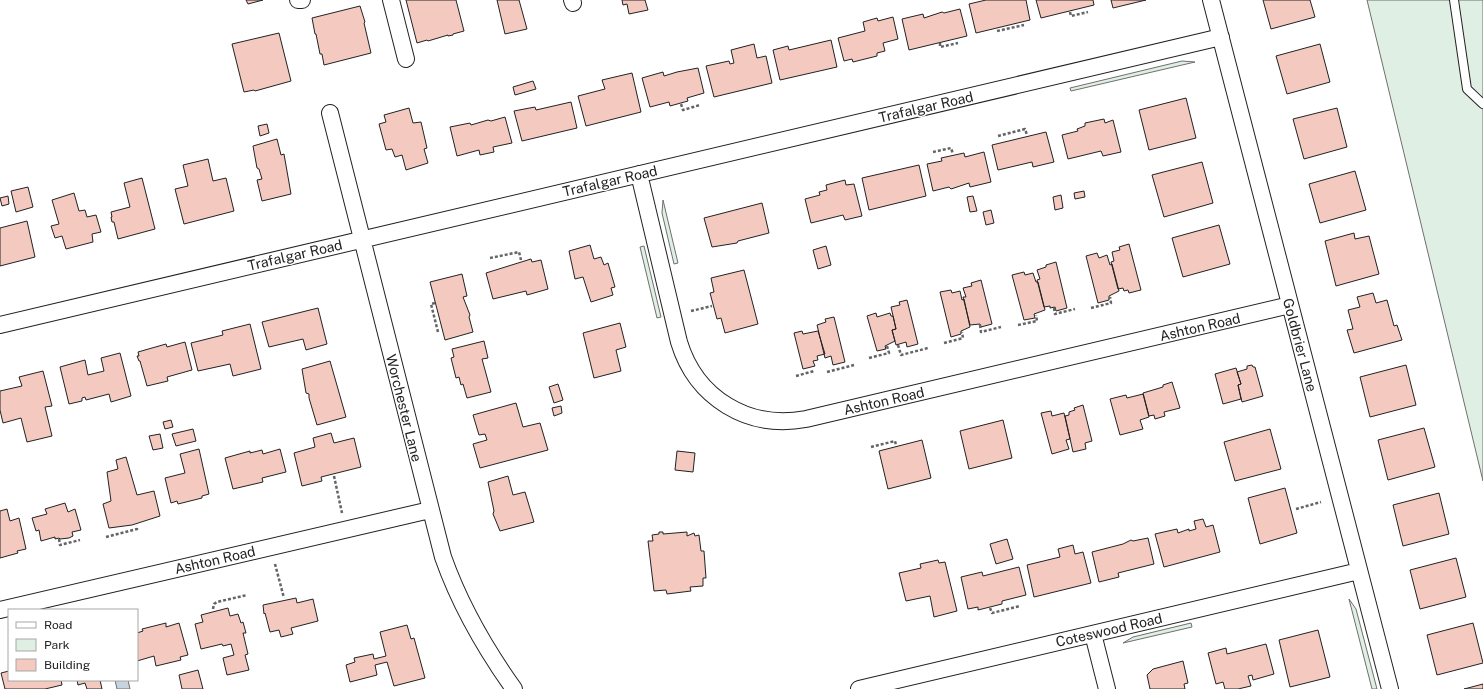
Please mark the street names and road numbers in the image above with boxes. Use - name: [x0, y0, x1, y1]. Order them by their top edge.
- street label: Trafalgar Road: [877, 88, 975, 126]
- street label: Trafalgar Road: [561, 162, 659, 200]
- street label: Trafalgar Road: [246, 236, 344, 274]
- street label: Goldbrier Lane: [1280, 296, 1320, 394]
- street label: Ashton Road: [1158, 310, 1242, 344]
- street label: Worchester Lane: [383, 353, 425, 463]
- street label: Ashton Road: [842, 384, 926, 418]
- street label: Ashton Road: [173, 543, 257, 577]
- street label: Coteswood Road: [1054, 610, 1164, 650]

